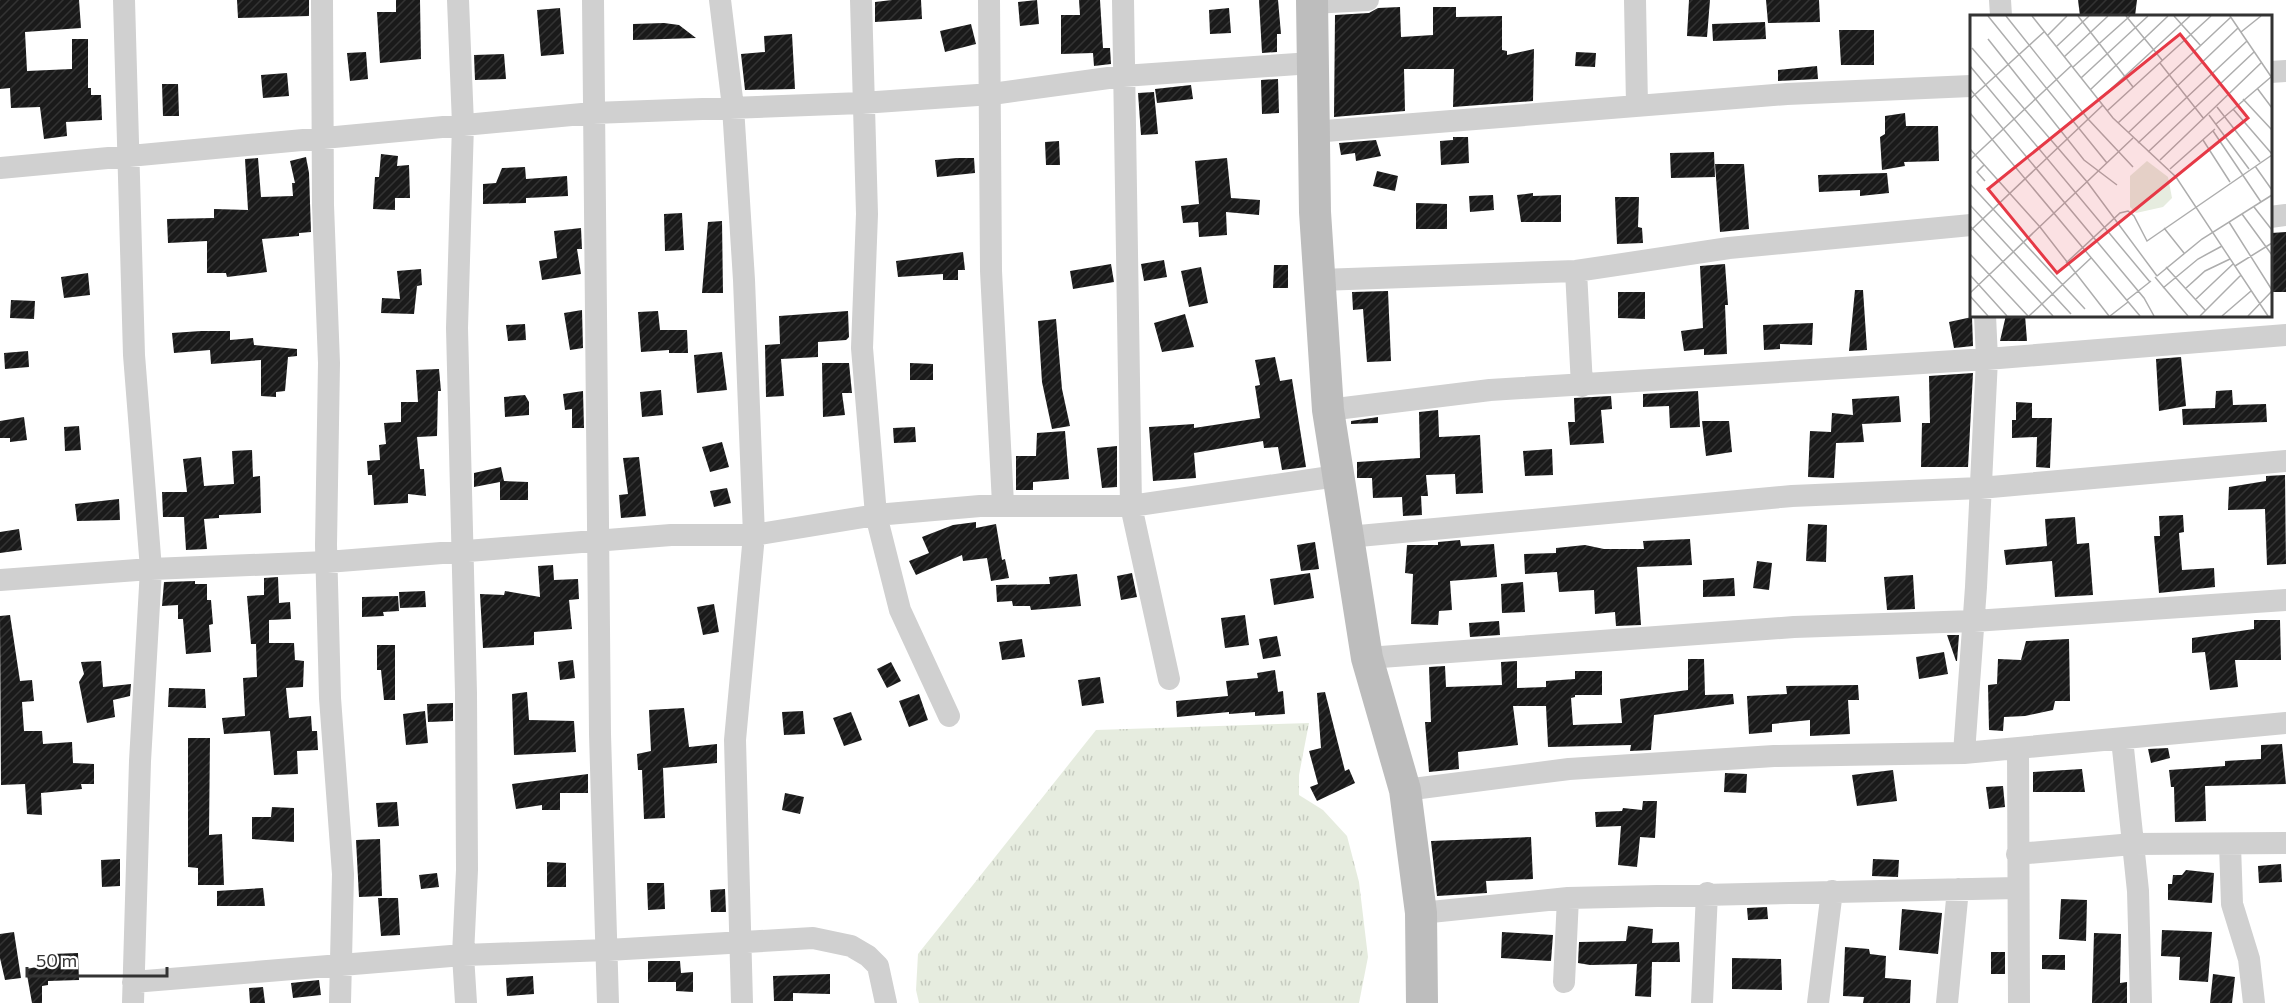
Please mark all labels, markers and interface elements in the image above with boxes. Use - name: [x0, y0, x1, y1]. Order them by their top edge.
- inset map: [1970, 15, 2271, 316]
- scale bar: [27, 940, 166, 978]
- text: 50 m: [36, 949, 77, 971]

